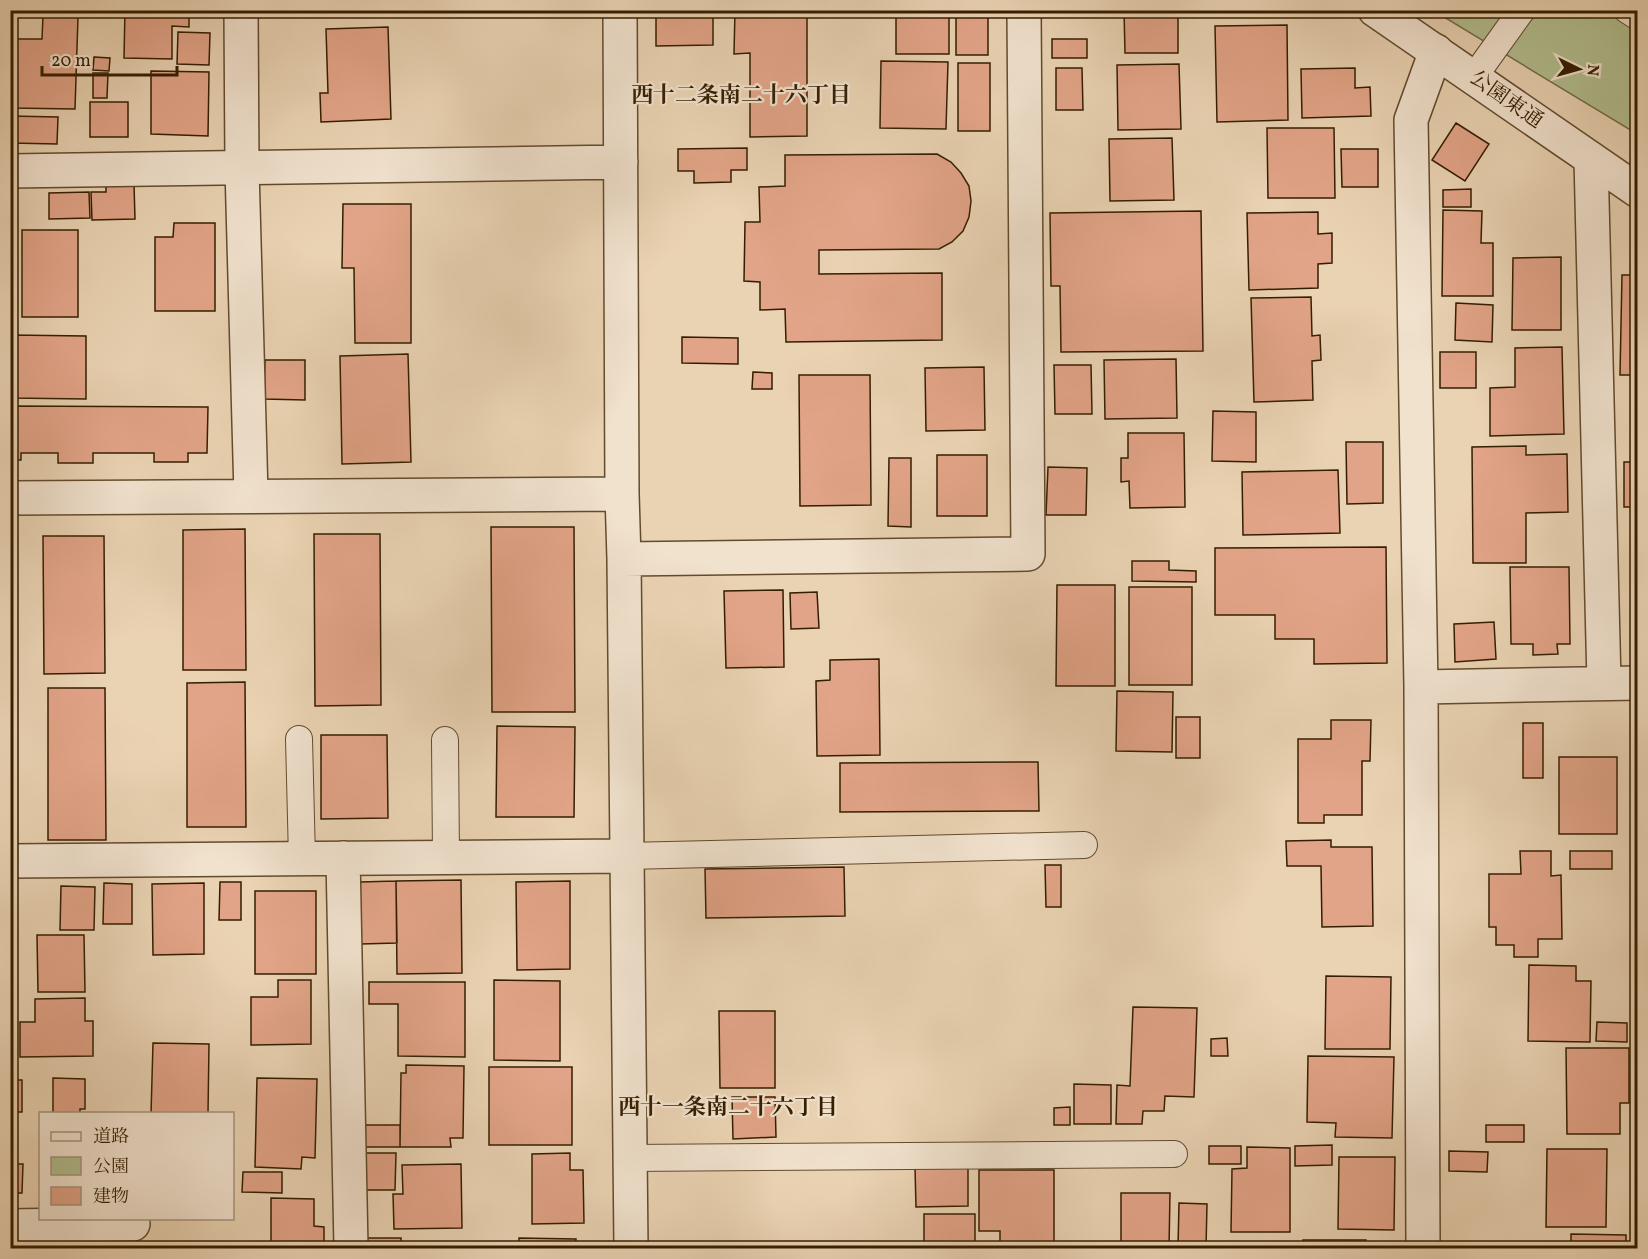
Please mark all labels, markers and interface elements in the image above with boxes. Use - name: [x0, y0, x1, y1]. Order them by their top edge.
- scale bar: [42, 39, 177, 77]
- north arrow: [1549, 39, 1609, 99]
- text: 20 m: [51, 49, 91, 74]
- text: N: [1580, 63, 1603, 77]
- street label: 公園東通: [1463, 64, 1549, 136]
- district label: 西十二条南二十六丁目: [631, 81, 851, 112]
- district label: 西十一条南二十六丁目: [618, 1093, 838, 1124]
- legend: [39, 1112, 234, 1220]
- text: 道路: [93, 1125, 129, 1150]
- text: 公園: [93, 1155, 129, 1180]
- text: 建物: [93, 1185, 129, 1210]

